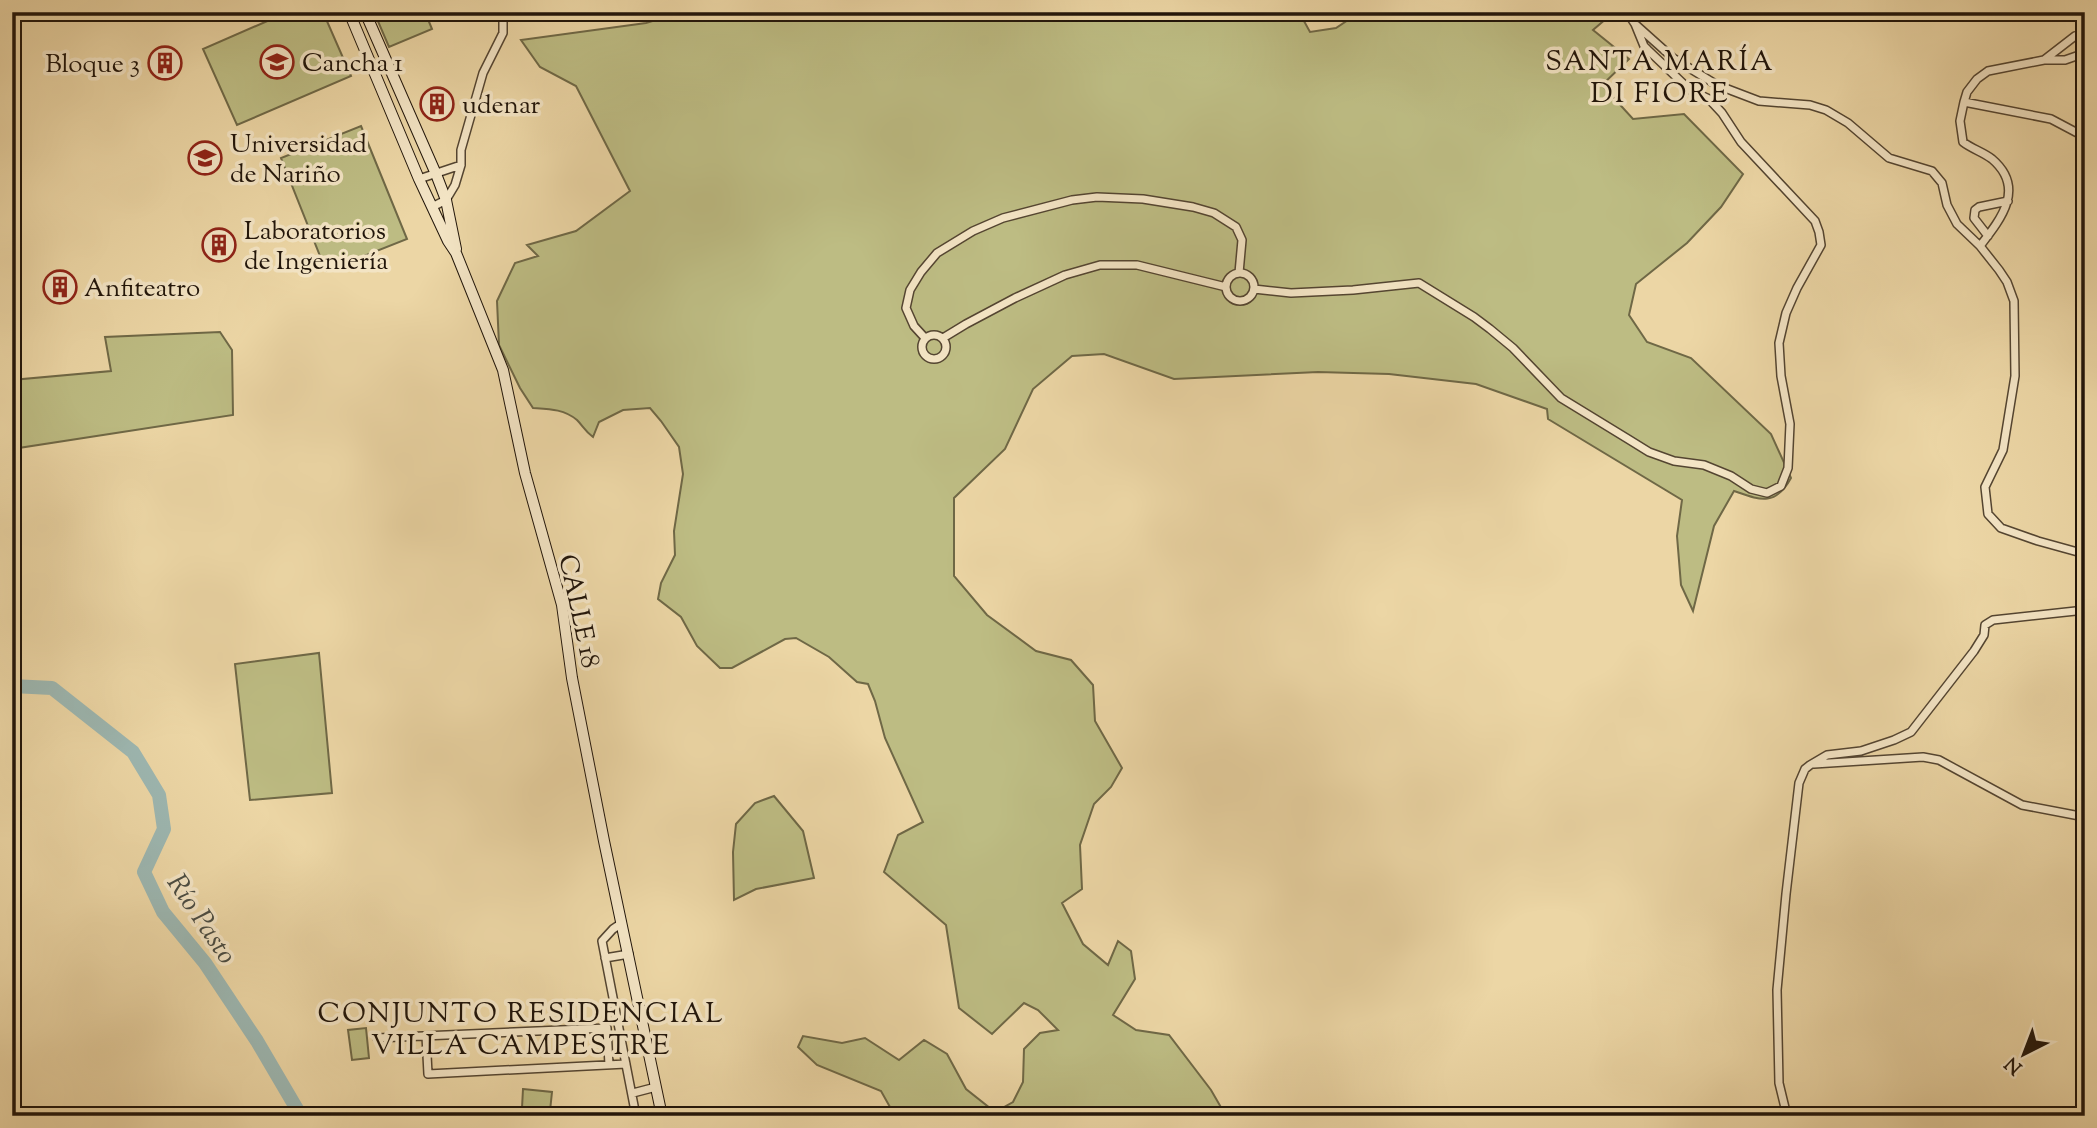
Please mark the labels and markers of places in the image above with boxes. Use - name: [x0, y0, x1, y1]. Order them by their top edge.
- school or university icon: Cancha 1: [258, 43, 296, 81]
- building icon: Bloque 3: [146, 44, 184, 82]
- place label: Cancha 1: [302, 46, 403, 83]
- place label: Bloque 3: [45, 47, 140, 84]
- building icon: udenar: [418, 85, 456, 123]
- place label: udenar: [462, 88, 541, 125]
- place label: Universidad de Nariño: [230, 127, 367, 194]
- school or university icon: Universidad de Nariño: [186, 139, 224, 177]
- place label: Laboratorios de Ingeniería: [244, 214, 388, 281]
- building icon: Laboratorios de Ingeniería: [200, 226, 238, 264]
- building icon: Anfiteatro: [41, 268, 79, 306]
- place label: Anfiteatro: [84, 271, 200, 308]

